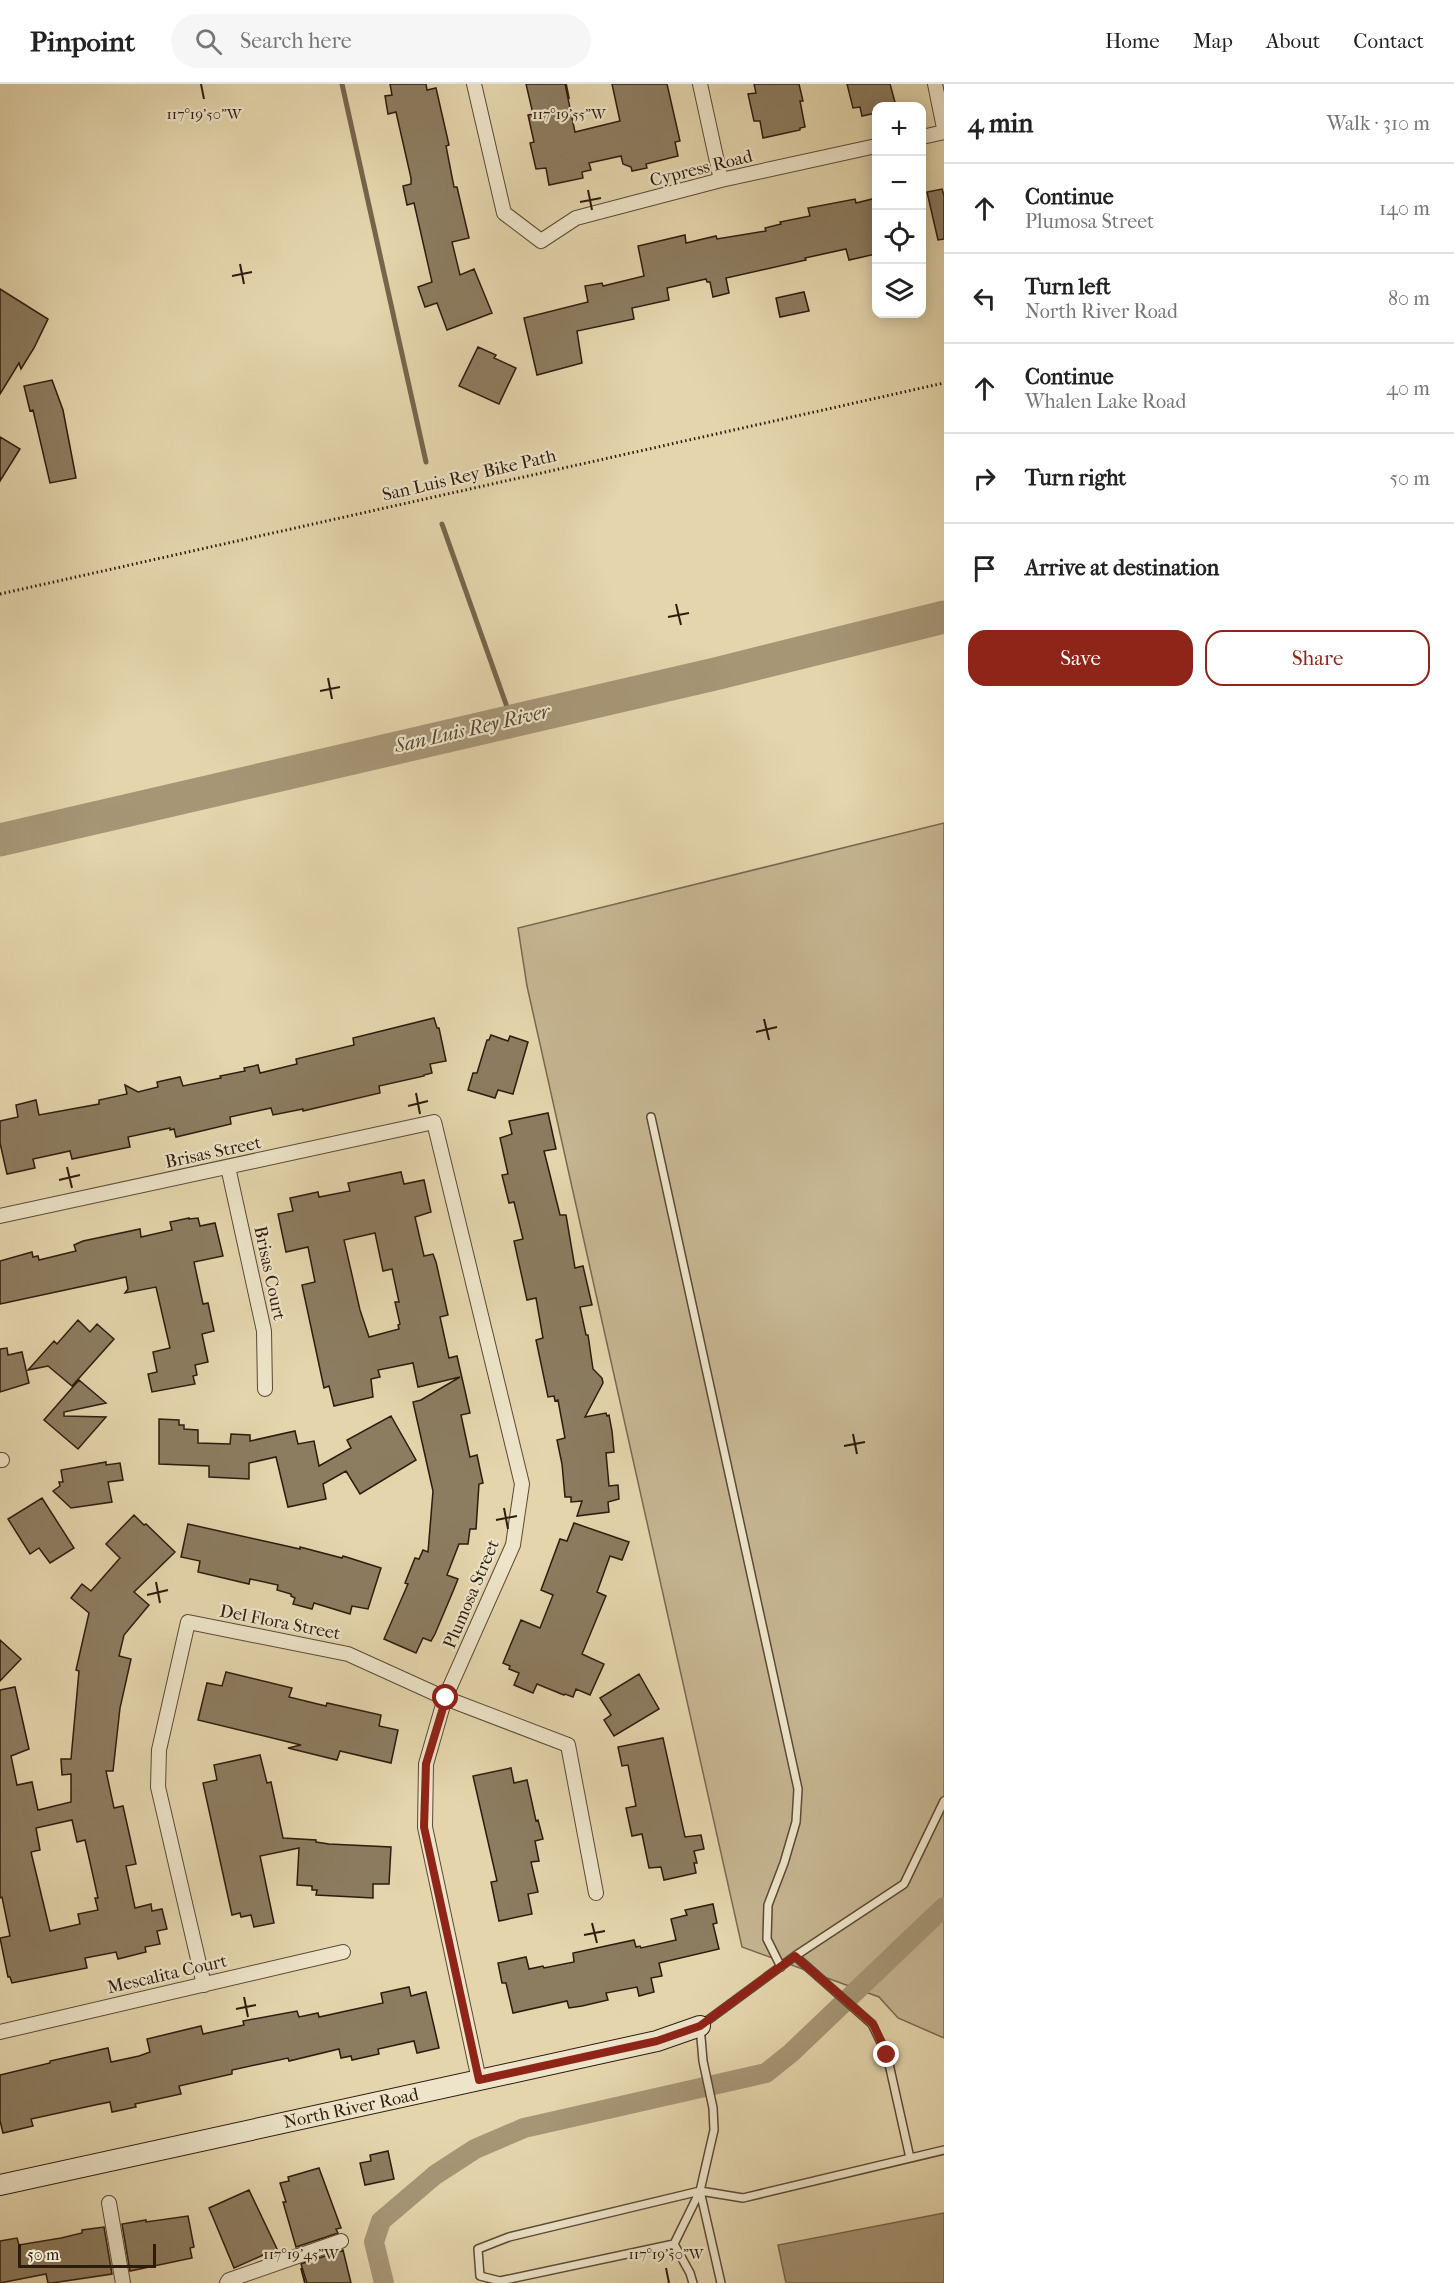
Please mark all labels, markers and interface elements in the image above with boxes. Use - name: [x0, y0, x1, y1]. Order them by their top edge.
- search box: [171, 14, 591, 68]
- text: Pinpoint: [30, 25, 135, 58]
- icon: search: [192, 25, 225, 58]
- text: Search here: [240, 28, 352, 54]
- text: Home: [1105, 29, 1160, 53]
- text: Map: [1193, 29, 1233, 53]
- text: About: [1266, 29, 1320, 53]
- text: Contact: [1353, 29, 1424, 53]
- map controls: [872, 102, 926, 318]
- button: +: [872, 102, 926, 156]
- text: 117°19'50"W: [166, 105, 243, 123]
- text: 117°19'55"W: [532, 105, 607, 123]
- text: 4 min: [968, 108, 1033, 139]
- text: Walk · 310 m: [1327, 112, 1430, 135]
- street label: Cypress Road: [648, 146, 755, 191]
- button: −: [872, 156, 926, 210]
- text: Continue: [1025, 184, 1114, 210]
- icon: ahead: [968, 192, 1001, 225]
- text: 140 m: [1379, 197, 1430, 220]
- button: locate: [872, 210, 926, 264]
- text: Plumosa Street: [1025, 210, 1154, 233]
- button: layers: [872, 264, 926, 318]
- text: Turn left: [1025, 274, 1111, 300]
- icon: left: [968, 282, 1001, 315]
- text: 80 m: [1388, 287, 1430, 310]
- text: North River Road: [1025, 300, 1178, 323]
- text: Continue: [1025, 364, 1114, 390]
- icon: ahead: [968, 372, 1001, 405]
- text: 40 m: [1386, 377, 1430, 400]
- text: Whalen Lake Road: [1025, 390, 1186, 413]
- street label: San Luis Rey Bike Path: [380, 445, 558, 506]
- icon: right: [968, 462, 1001, 495]
- text: Turn right: [1025, 465, 1126, 491]
- text: 50 m: [1389, 467, 1430, 490]
- icon: arrive: [968, 552, 1001, 585]
- text: Arrive at destination: [1025, 555, 1219, 581]
- button: Save: [968, 630, 1193, 686]
- button: Share: [1205, 630, 1430, 686]
- water label: San Luis Rey River: [391, 699, 554, 758]
- street label: Brisas Street: [163, 1132, 264, 1173]
- street label: Brisas Court: [249, 1224, 290, 1323]
- street label: Plumosa Street: [439, 1536, 504, 1652]
- street label: Del Flora Street: [218, 1601, 343, 1645]
- route start: [432, 1684, 458, 1710]
- street label: Mescalita Court: [105, 1950, 230, 1998]
- route end: [873, 2041, 899, 2067]
- street label: North River Road: [282, 2084, 421, 2133]
- scale bar: [18, 2241, 156, 2268]
- text: 50 m: [27, 2245, 59, 2264]
- text: 117°19'45"W: [263, 2245, 340, 2263]
- text: 117°19'50"W: [628, 2245, 705, 2263]

